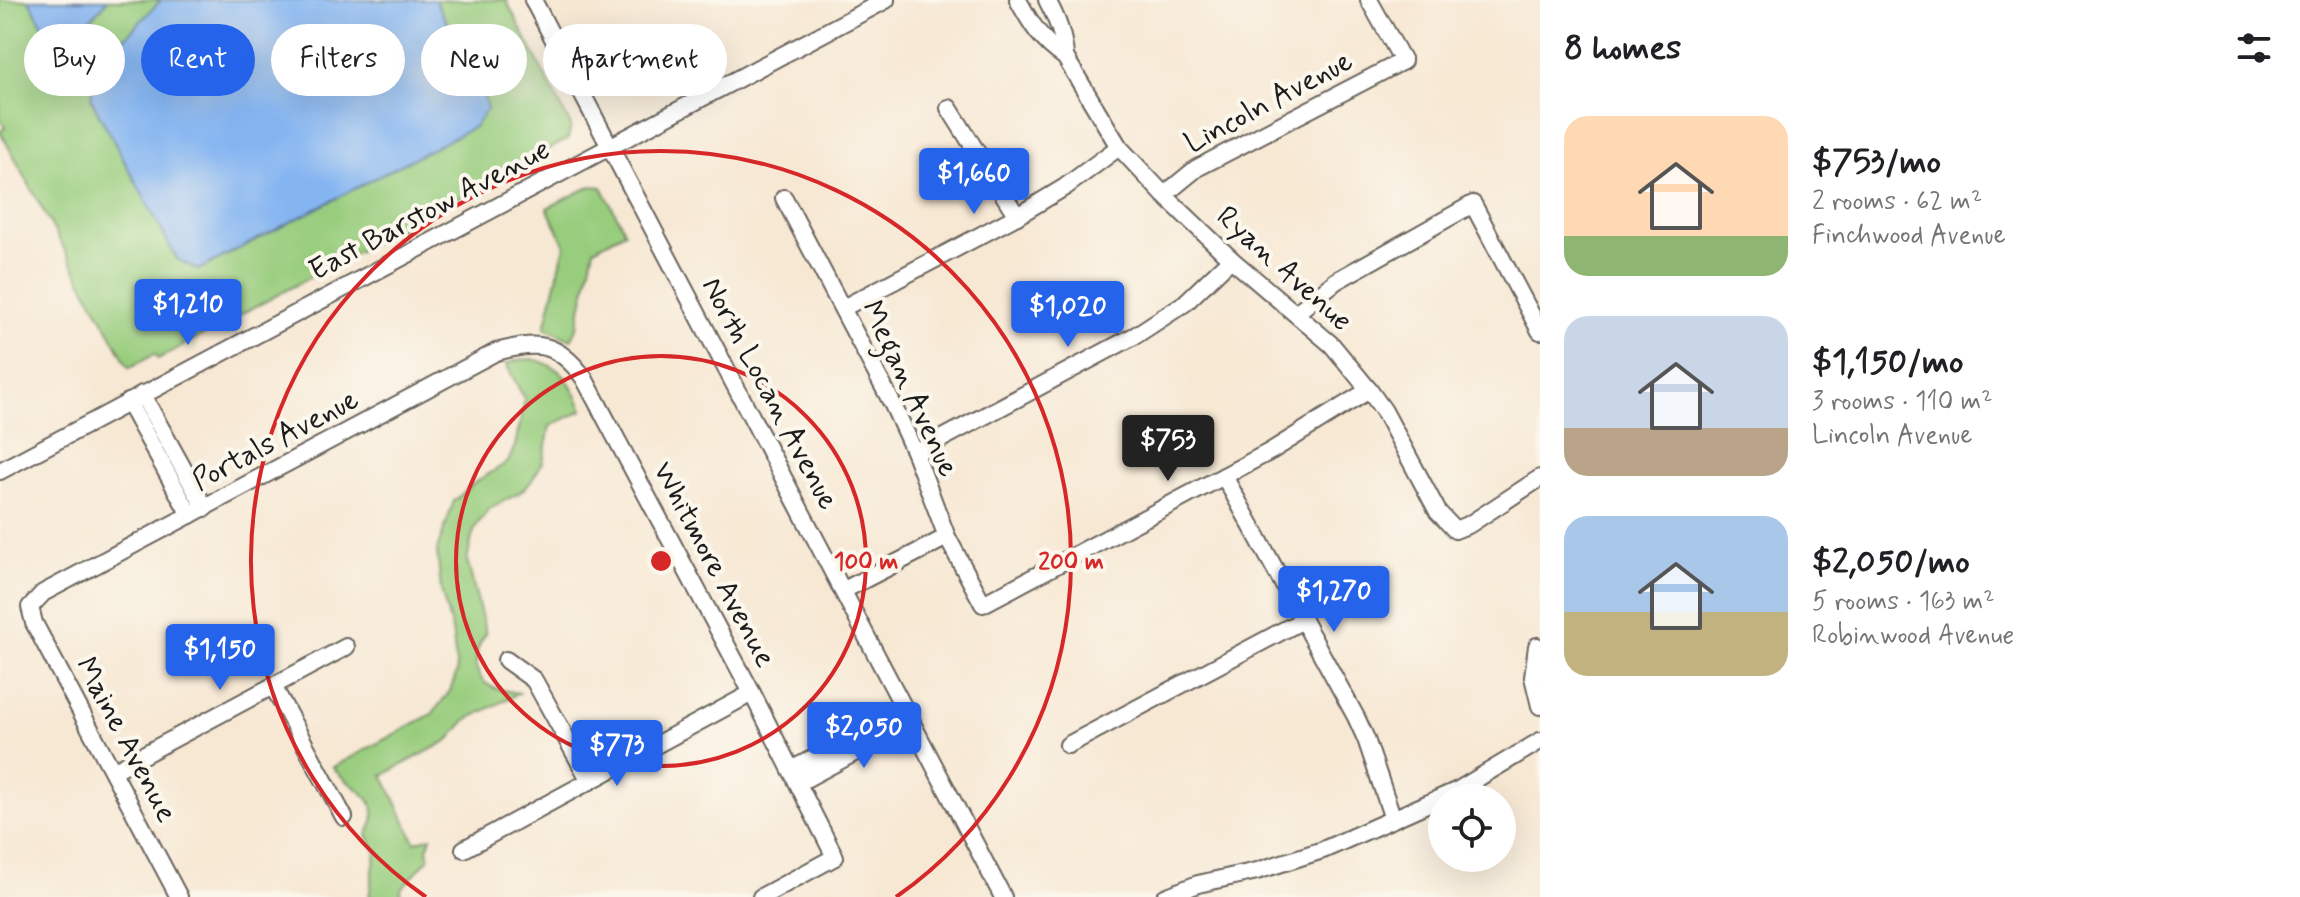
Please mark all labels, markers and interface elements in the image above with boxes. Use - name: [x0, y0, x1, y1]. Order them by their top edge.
- chip: Buy: [24, 24, 125, 96]
- chip: Rent: [141, 24, 255, 96]
- chip: Filters: [271, 24, 405, 96]
- chip: New: [421, 24, 527, 96]
- chip: Apartment: [543, 24, 727, 96]
- text: 8 homes: [1564, 26, 1681, 71]
- icon: filters: [2232, 26, 2276, 70]
- street label: Lincoln Avenue: [1178, 42, 1360, 163]
- street label: East Barstow Avenue: [302, 130, 557, 290]
- text: $753/mo: [1812, 140, 1941, 185]
- pin: $1,660: [909, 148, 1039, 216]
- icon: home: [1628, 148, 1724, 244]
- text: $1,660: [937, 157, 1011, 191]
- text: 2 rooms · 62 m²: [1812, 185, 1982, 219]
- street label: Ryan Avenue: [1208, 198, 1360, 341]
- text: Finchwood Avenue: [1812, 219, 2006, 253]
- street label: North Locan Avenue: [692, 271, 847, 517]
- pin: $1,210: [123, 279, 253, 347]
- pin: $1,020: [1003, 281, 1133, 349]
- text: $1,210: [153, 288, 223, 322]
- text: $1,020: [1029, 290, 1107, 324]
- street label: Megan Avenue: [849, 294, 968, 484]
- text: $1,150/mo: [1812, 340, 1964, 385]
- icon: home: [1628, 348, 1724, 444]
- street label: Portals Avenue: [186, 380, 366, 501]
- text: 3 rooms · 110 m²: [1812, 385, 1993, 419]
- pin: $753: [1121, 415, 1215, 483]
- text: Lincoln Avenue: [1812, 419, 1972, 453]
- text: $753: [1140, 424, 1196, 458]
- street label: Whitmore Avenue: [643, 455, 784, 674]
- text: $2,050/mo: [1812, 540, 1970, 585]
- centre of rings: [647, 547, 675, 575]
- text: 100 m: [834, 547, 898, 578]
- text: 200 m: [1038, 547, 1104, 578]
- icon: home: [1628, 548, 1724, 644]
- pin: $1,270: [1269, 566, 1399, 634]
- text: $1,270: [1296, 575, 1372, 609]
- text: 5 rooms · 163 m²: [1812, 585, 1995, 619]
- text: Robinwood Avenue: [1812, 619, 2014, 653]
- pin: $1,150: [155, 624, 285, 692]
- text: $1,150: [184, 633, 256, 667]
- street label: Maine Avenue: [66, 650, 186, 829]
- pin: $2,050: [799, 702, 929, 770]
- text: $2,050: [825, 711, 903, 745]
- pin: $773: [570, 720, 664, 788]
- text: $773: [590, 729, 644, 763]
- map controls: [1428, 784, 1516, 872]
- button: locate: [1428, 784, 1516, 872]

